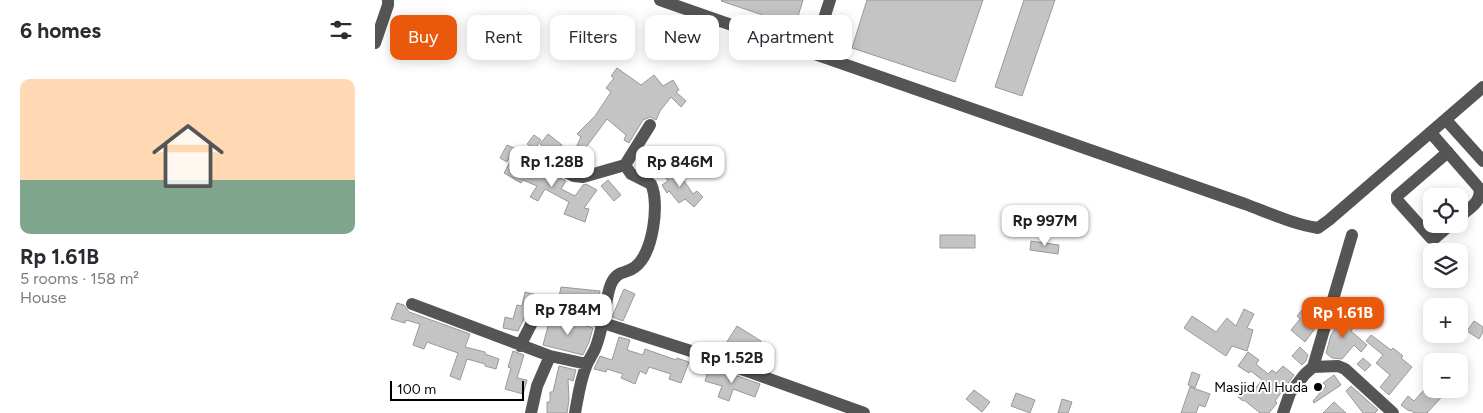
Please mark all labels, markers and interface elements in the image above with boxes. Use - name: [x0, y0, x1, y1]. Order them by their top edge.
- chip: Buy: [390, 15, 457, 60]
- chip: Rent: [467, 15, 540, 60]
- chip: Filters: [550, 15, 635, 60]
- chip: New: [645, 15, 719, 60]
- chip: Apartment: [729, 15, 852, 60]
- icon: filters: [327, 16, 355, 44]
- text: 6 homes: [20, 18, 101, 43]
- icon: home: [143, 111, 233, 201]
- pin: Rp 1.28B: [500, 146, 604, 188]
- pin: Rp 846M: [634, 146, 726, 188]
- text: Rp 1.28B: [520, 152, 584, 171]
- text: Rp 846M: [647, 152, 713, 171]
- map controls: [1423, 188, 1468, 398]
- button: locate: [1423, 188, 1468, 233]
- pin: Rp 997M: [999, 204, 1091, 247]
- text: Rp 997M: [1013, 211, 1077, 230]
- button: layers: [1423, 243, 1468, 288]
- text: Rp 1.61B: [20, 244, 99, 269]
- text: 5 rooms · 158 m²: [20, 269, 139, 288]
- text: House: [20, 288, 66, 307]
- pin: Rp 784M: [522, 294, 614, 336]
- pin: Rp 1.61B: [1291, 296, 1395, 339]
- button: +: [1423, 298, 1468, 343]
- text: Rp 784M: [535, 300, 601, 319]
- text: Rp 1.61B: [1313, 303, 1373, 322]
- pin: Rp 1.52B: [680, 342, 784, 384]
- text: Rp 1.52B: [701, 348, 763, 367]
- button: −: [1423, 353, 1468, 398]
- scale bar: [390, 378, 524, 401]
- place label: Masjid Al Huda: [1214, 379, 1308, 396]
- text: 100 m: [397, 381, 436, 398]
- marker: Masjid Al Huda: [1312, 381, 1324, 393]

